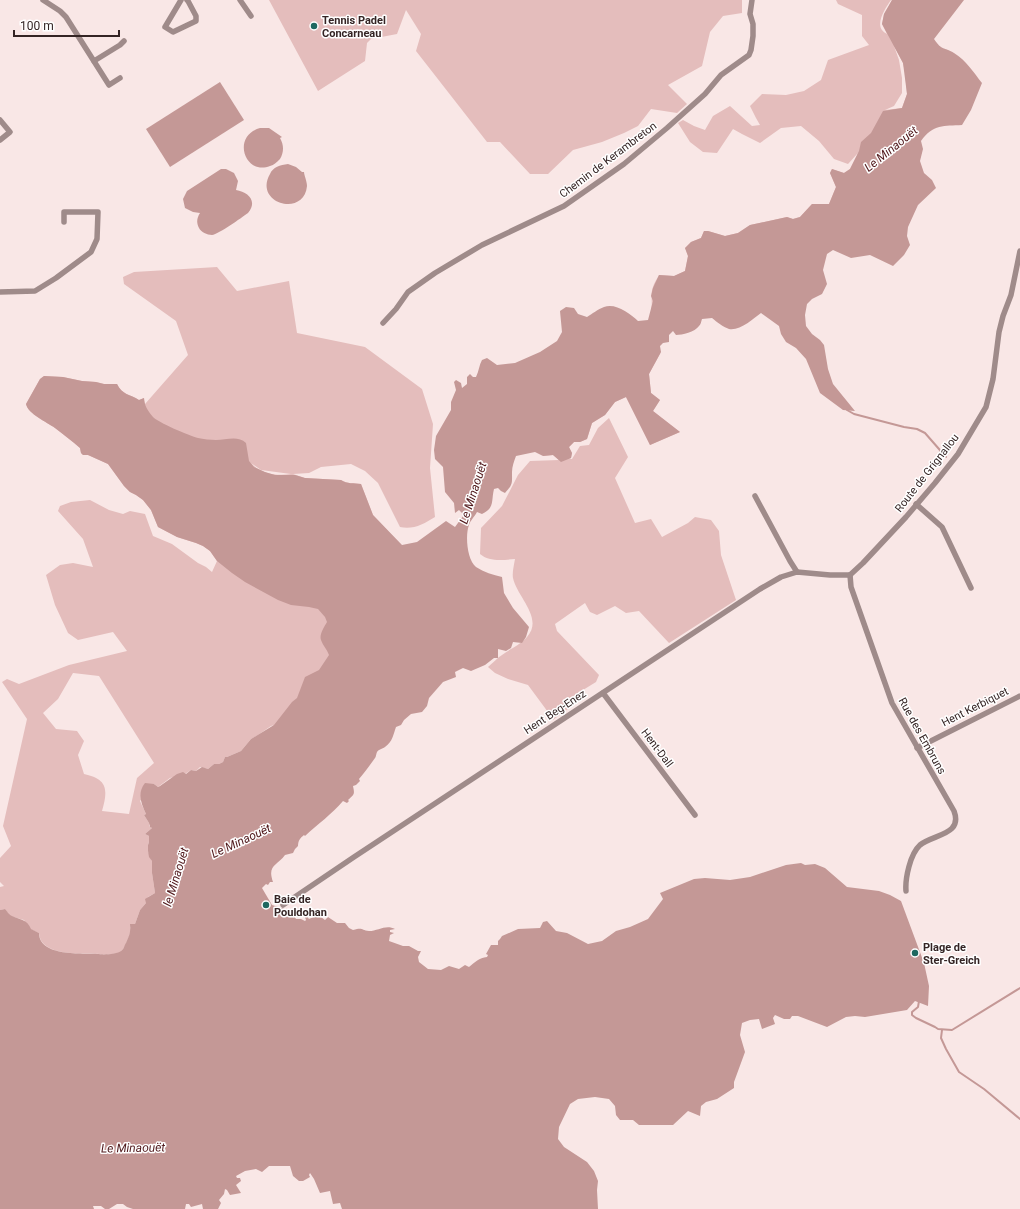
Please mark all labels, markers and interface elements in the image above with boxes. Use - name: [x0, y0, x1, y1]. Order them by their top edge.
- scale bar: [14, 12, 119, 38]
- place label: Tennis Padel Concarneau: [322, 14, 386, 40]
- text: 100 m: [20, 19, 54, 33]
- marker: Tennis Padel Concarneau: [309, 21, 319, 31]
- street label: Chemin de Kerambreton: [557, 119, 659, 201]
- water label: Le Minaouët: [862, 123, 920, 175]
- street label: Route de Grignallou: [892, 431, 962, 515]
- water label: Le Minaouët: [456, 460, 490, 526]
- street label: Hent Kerbiquet: [940, 684, 1011, 729]
- street label: Hent Beg-Enez: [521, 687, 589, 737]
- street label: Rue des Embruns: [896, 695, 949, 777]
- street label: Hent-Dall: [638, 726, 676, 770]
- water label: Le Minaouët: [209, 821, 273, 861]
- water label: le Minaouët: [160, 846, 192, 908]
- place label: Baie de Pouldohan: [274, 893, 327, 919]
- marker: Baie de Pouldohan: [261, 900, 271, 910]
- place label: Plage de Ster-Greich: [923, 941, 980, 967]
- marker: Plage de Ster-Greich: [910, 948, 920, 958]
- water label: Le Minaouët: [101, 1140, 165, 1156]

